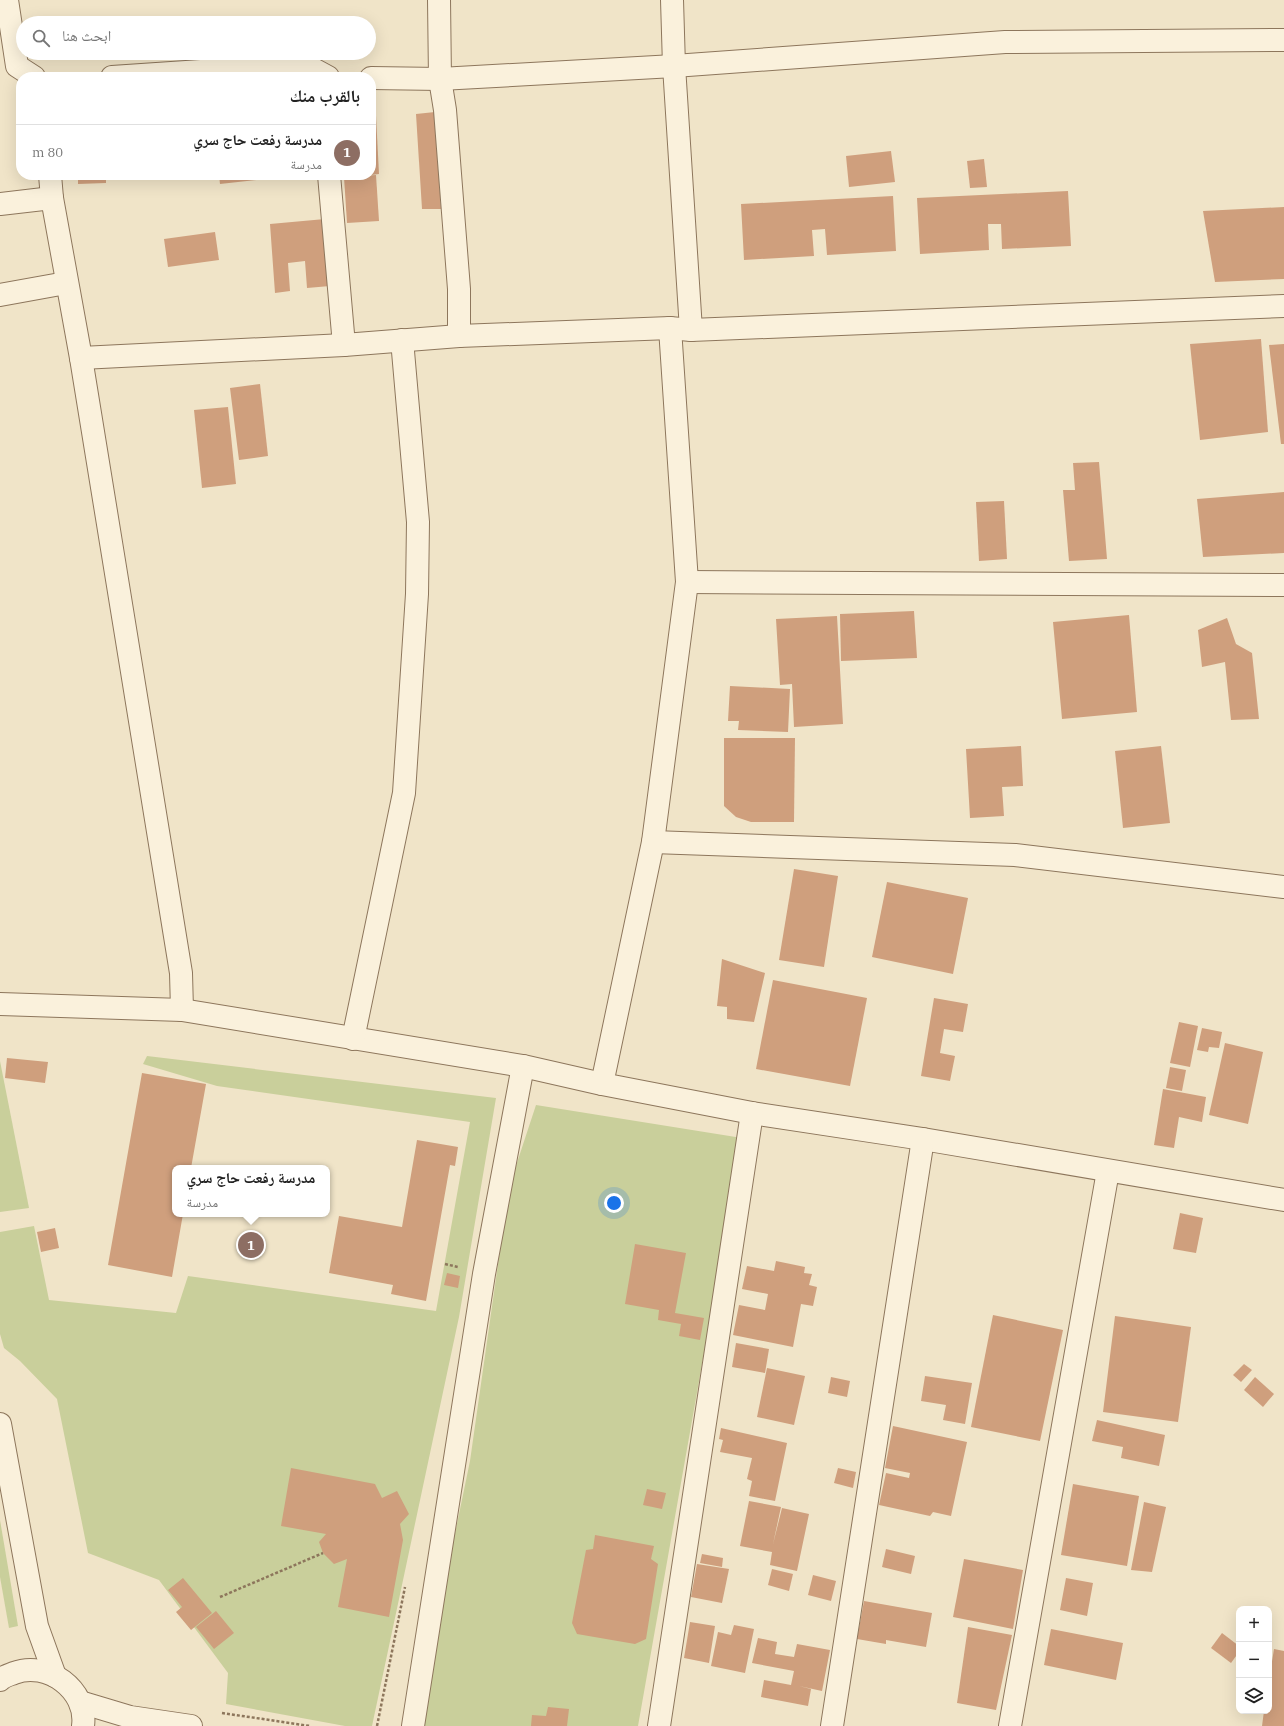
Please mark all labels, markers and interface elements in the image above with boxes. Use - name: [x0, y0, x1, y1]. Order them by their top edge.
- search box: [16, 16, 376, 60]
- text: ابحث هنا: [62, 26, 111, 45]
- icon: search: [30, 27, 52, 49]
- text: بالقرب منك: [290, 85, 360, 107]
- text: مدرسة رفعت حاج سري: [193, 130, 322, 149]
- text: 80 m: [32, 144, 63, 161]
- text: 1: [343, 144, 351, 161]
- text: مدرسة: [290, 156, 322, 173]
- popup: [172, 1165, 330, 1217]
- text: مدرسة رفعت حاج سري: [187, 1168, 315, 1187]
- your location: [604, 1193, 624, 1213]
- text: مدرسة: [187, 1194, 218, 1211]
- pin: 1: [238, 1230, 264, 1260]
- map controls: [1236, 1606, 1272, 1714]
- button: +: [1236, 1606, 1272, 1642]
- button: −: [1236, 1642, 1272, 1678]
- button: layers: [1236, 1678, 1272, 1714]

